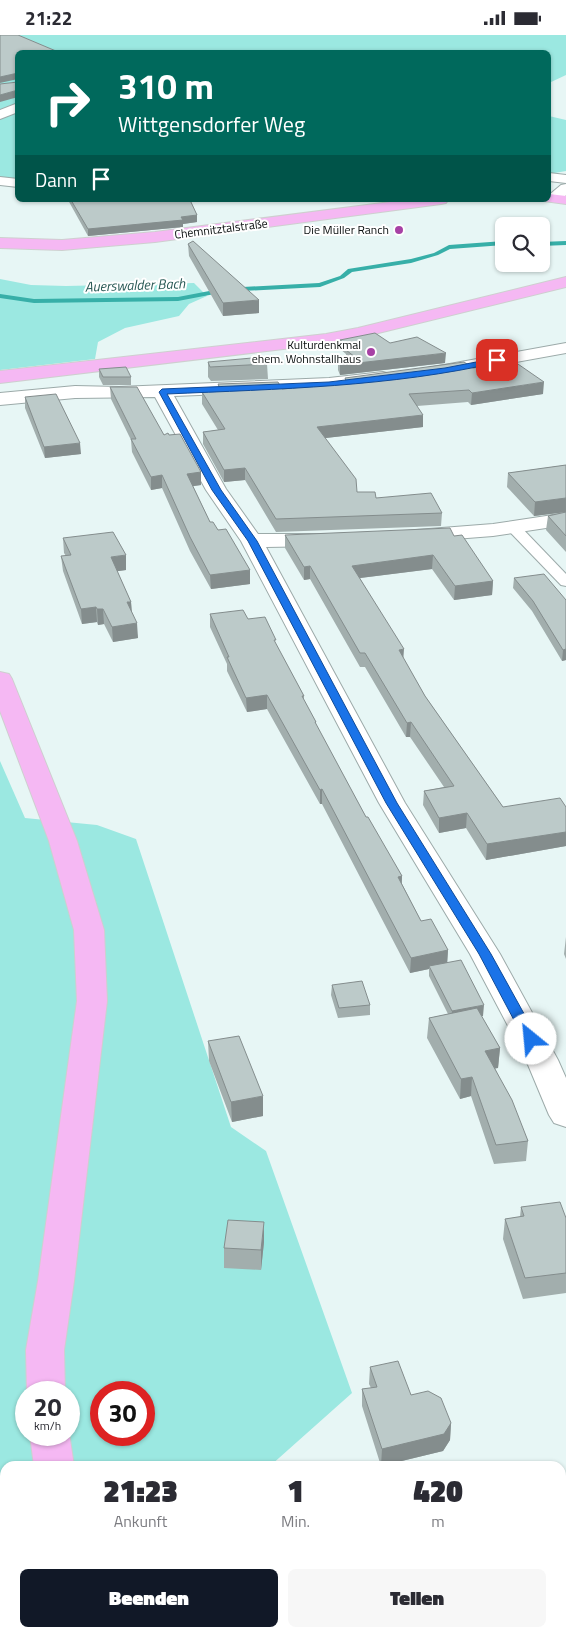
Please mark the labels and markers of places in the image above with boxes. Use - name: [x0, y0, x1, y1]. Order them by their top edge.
- place label: Die Müller Ranch: [304, 220, 389, 239]
- marker: Die Müller Ranch: [393, 224, 405, 236]
- place label: Kulturdenkmal ehem. Wohnstallhaus: [252, 335, 361, 368]
- pin: [476, 339, 518, 381]
- marker: Kulturdenkmal ehem. Wohnstallhaus: [365, 346, 377, 358]

